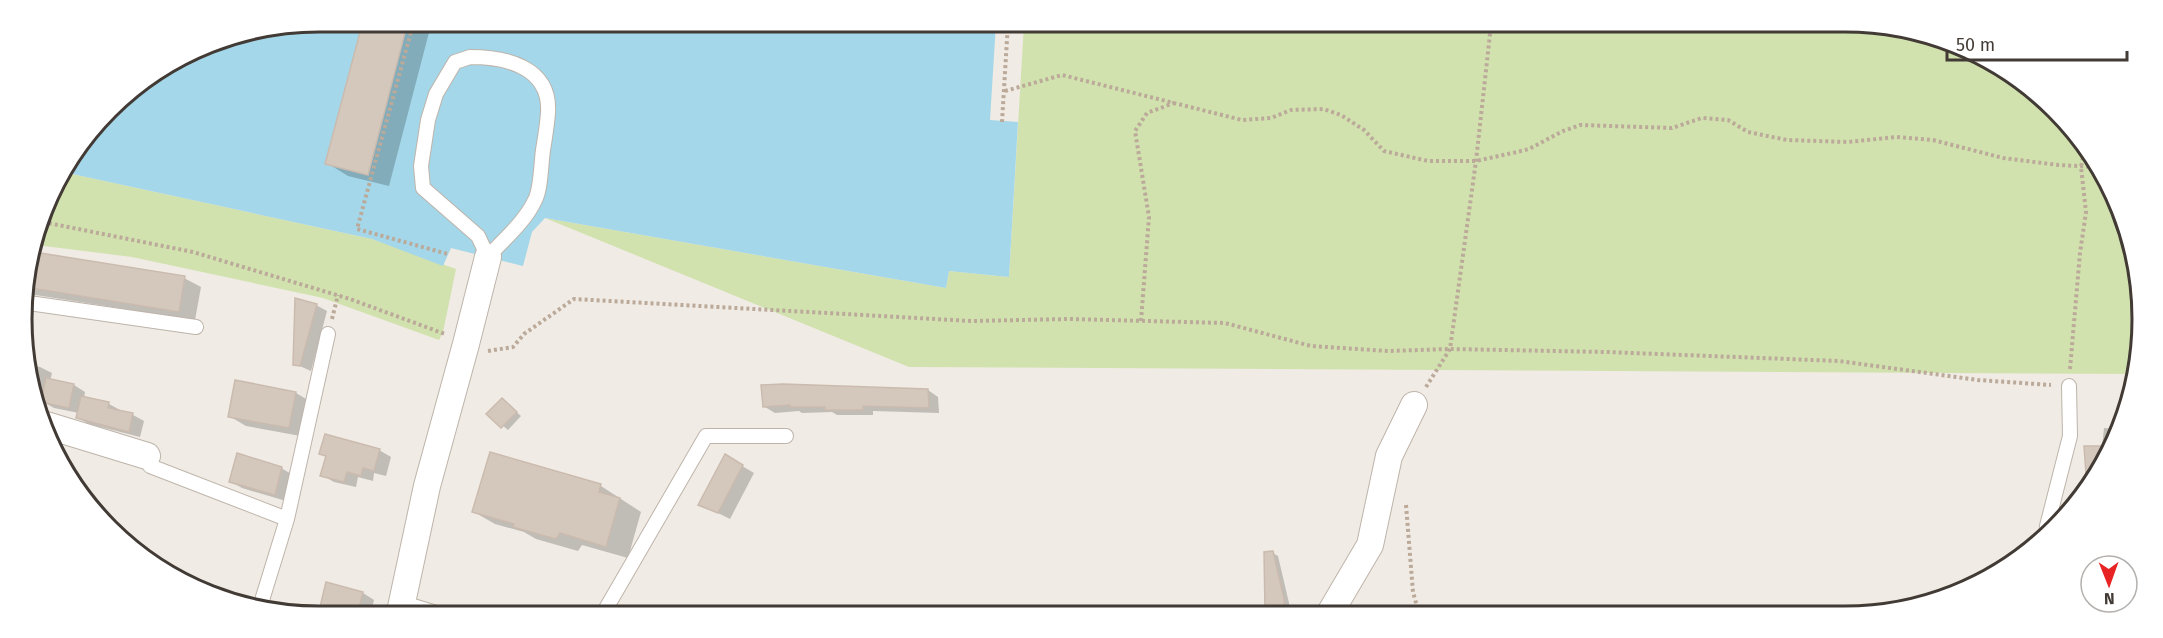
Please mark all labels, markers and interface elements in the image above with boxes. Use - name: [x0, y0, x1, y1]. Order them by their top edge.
- scale bar: [1947, 24, 2127, 62]
- text: 50 m: [1956, 34, 1995, 56]
- north arrow: [2079, 554, 2139, 614]
- text: N: [2104, 589, 2115, 608]

